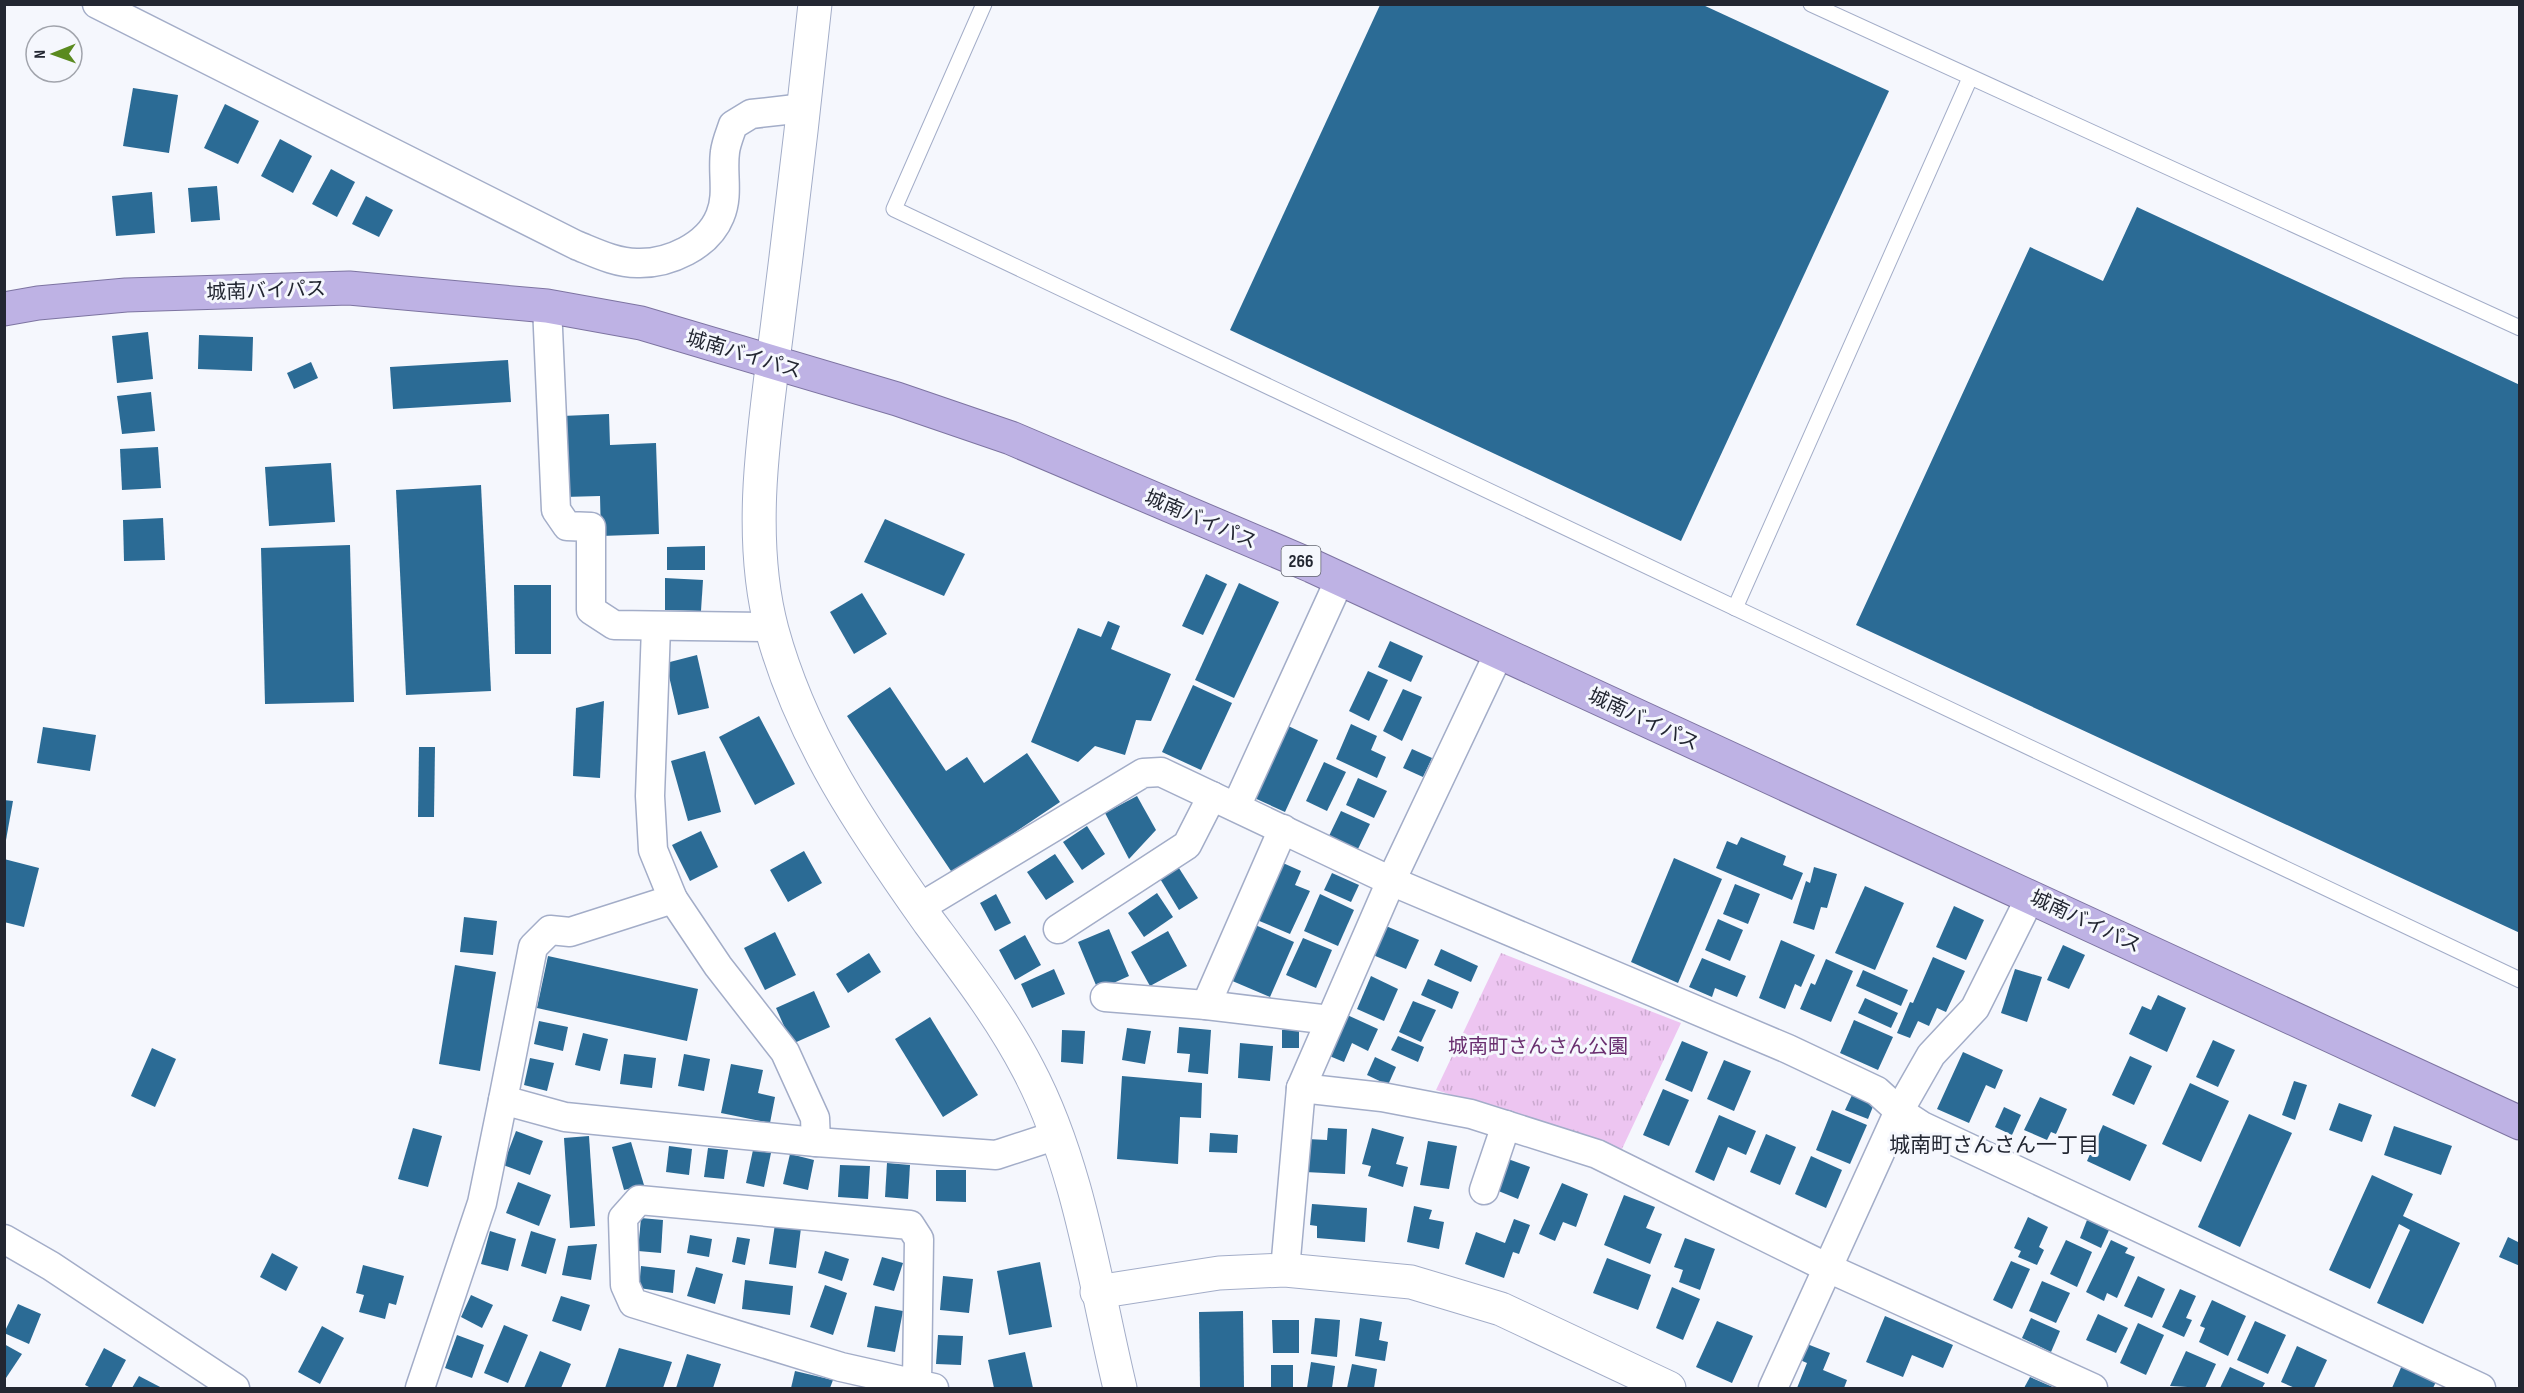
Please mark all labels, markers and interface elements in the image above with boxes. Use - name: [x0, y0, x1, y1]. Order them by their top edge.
- north arrow: [24, 24, 84, 84]
- text: N: [31, 50, 50, 59]
- street label: 城南バイパス: [206, 277, 326, 305]
- street label: 城南バイパス: [683, 326, 804, 384]
- street label: 城南バイパス: [1141, 486, 1260, 554]
- road number: 266: [1282, 546, 1320, 576]
- street label: 城南バイパス: [1584, 684, 1703, 756]
- street label: 城南バイパス: [2026, 886, 2145, 958]
- park label: 城南町さんさん公園: [1448, 1035, 1628, 1059]
- district label: 城南町さんさん一丁目: [1889, 1133, 2099, 1158]

